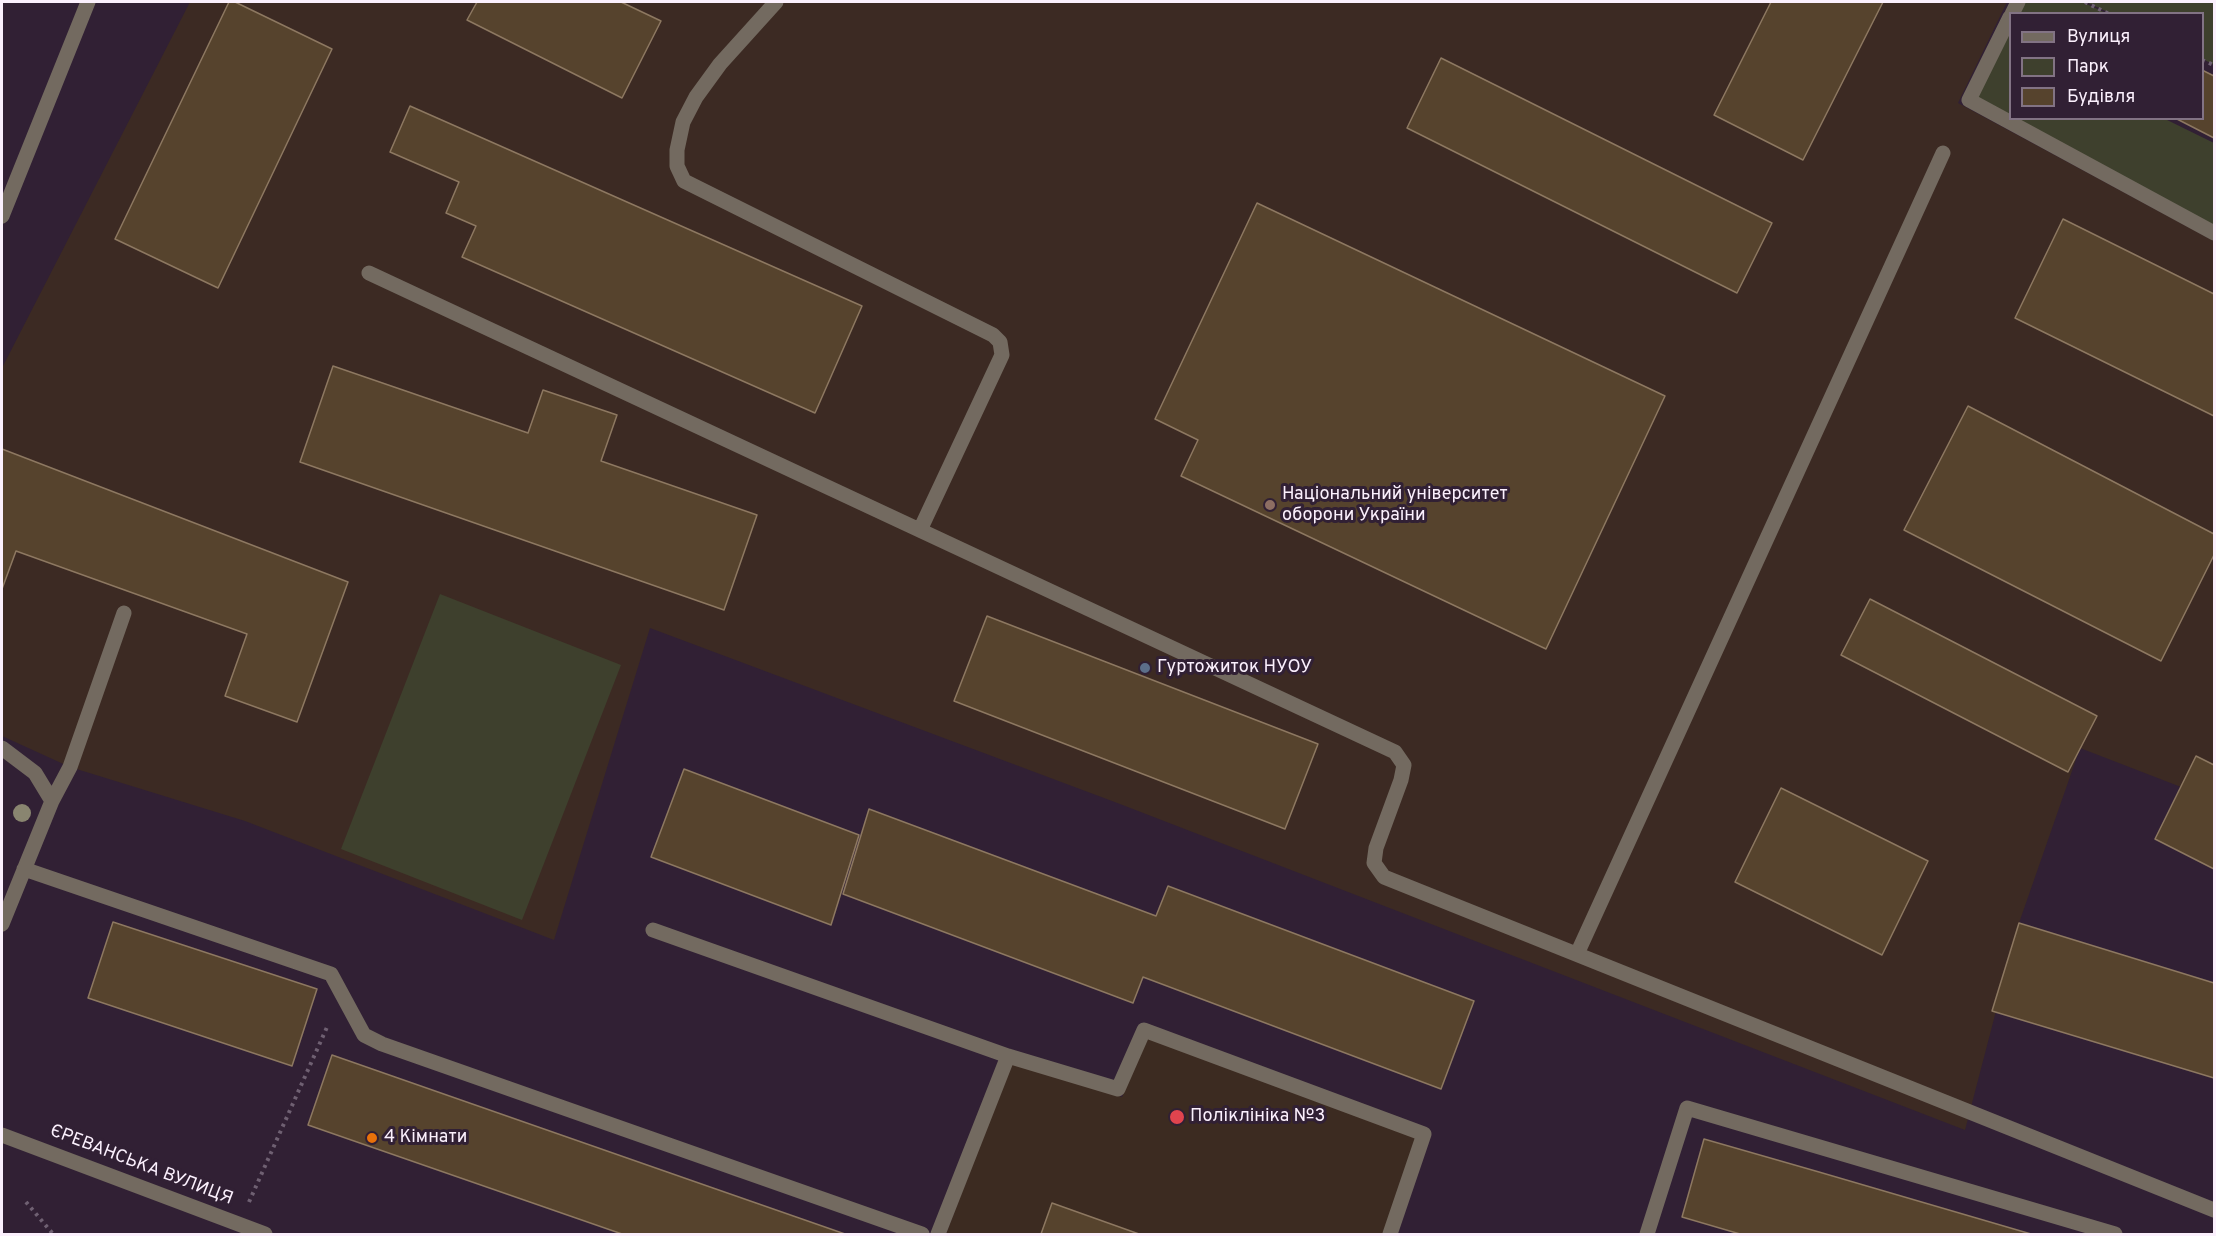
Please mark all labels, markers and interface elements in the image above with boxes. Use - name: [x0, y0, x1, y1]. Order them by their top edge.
- legend: [2009, 12, 2204, 120]
- text: Вулиця: [2067, 26, 2130, 49]
- text: Парк: [2067, 56, 2109, 79]
- text: Будівля: [2067, 86, 2135, 109]
- place label: Національний університет оборони України: [1282, 484, 1508, 526]
- marker: Національний університет оборони України: [1263, 498, 1277, 512]
- place label: Гуртожиток НУОУ: [1157, 657, 1312, 679]
- marker: Гуртожиток НУОУ: [1138, 661, 1152, 675]
- place label: Поліклініка №3: [1190, 1106, 1325, 1128]
- marker: Поліклініка №3: [1168, 1108, 1186, 1126]
- street label: ЄРЕВАНСЬКА ВУЛИЦЯ: [46, 1121, 236, 1211]
- place label: 4 Кімнати: [384, 1127, 467, 1149]
- marker: 4 Кімнати: [365, 1131, 379, 1145]

